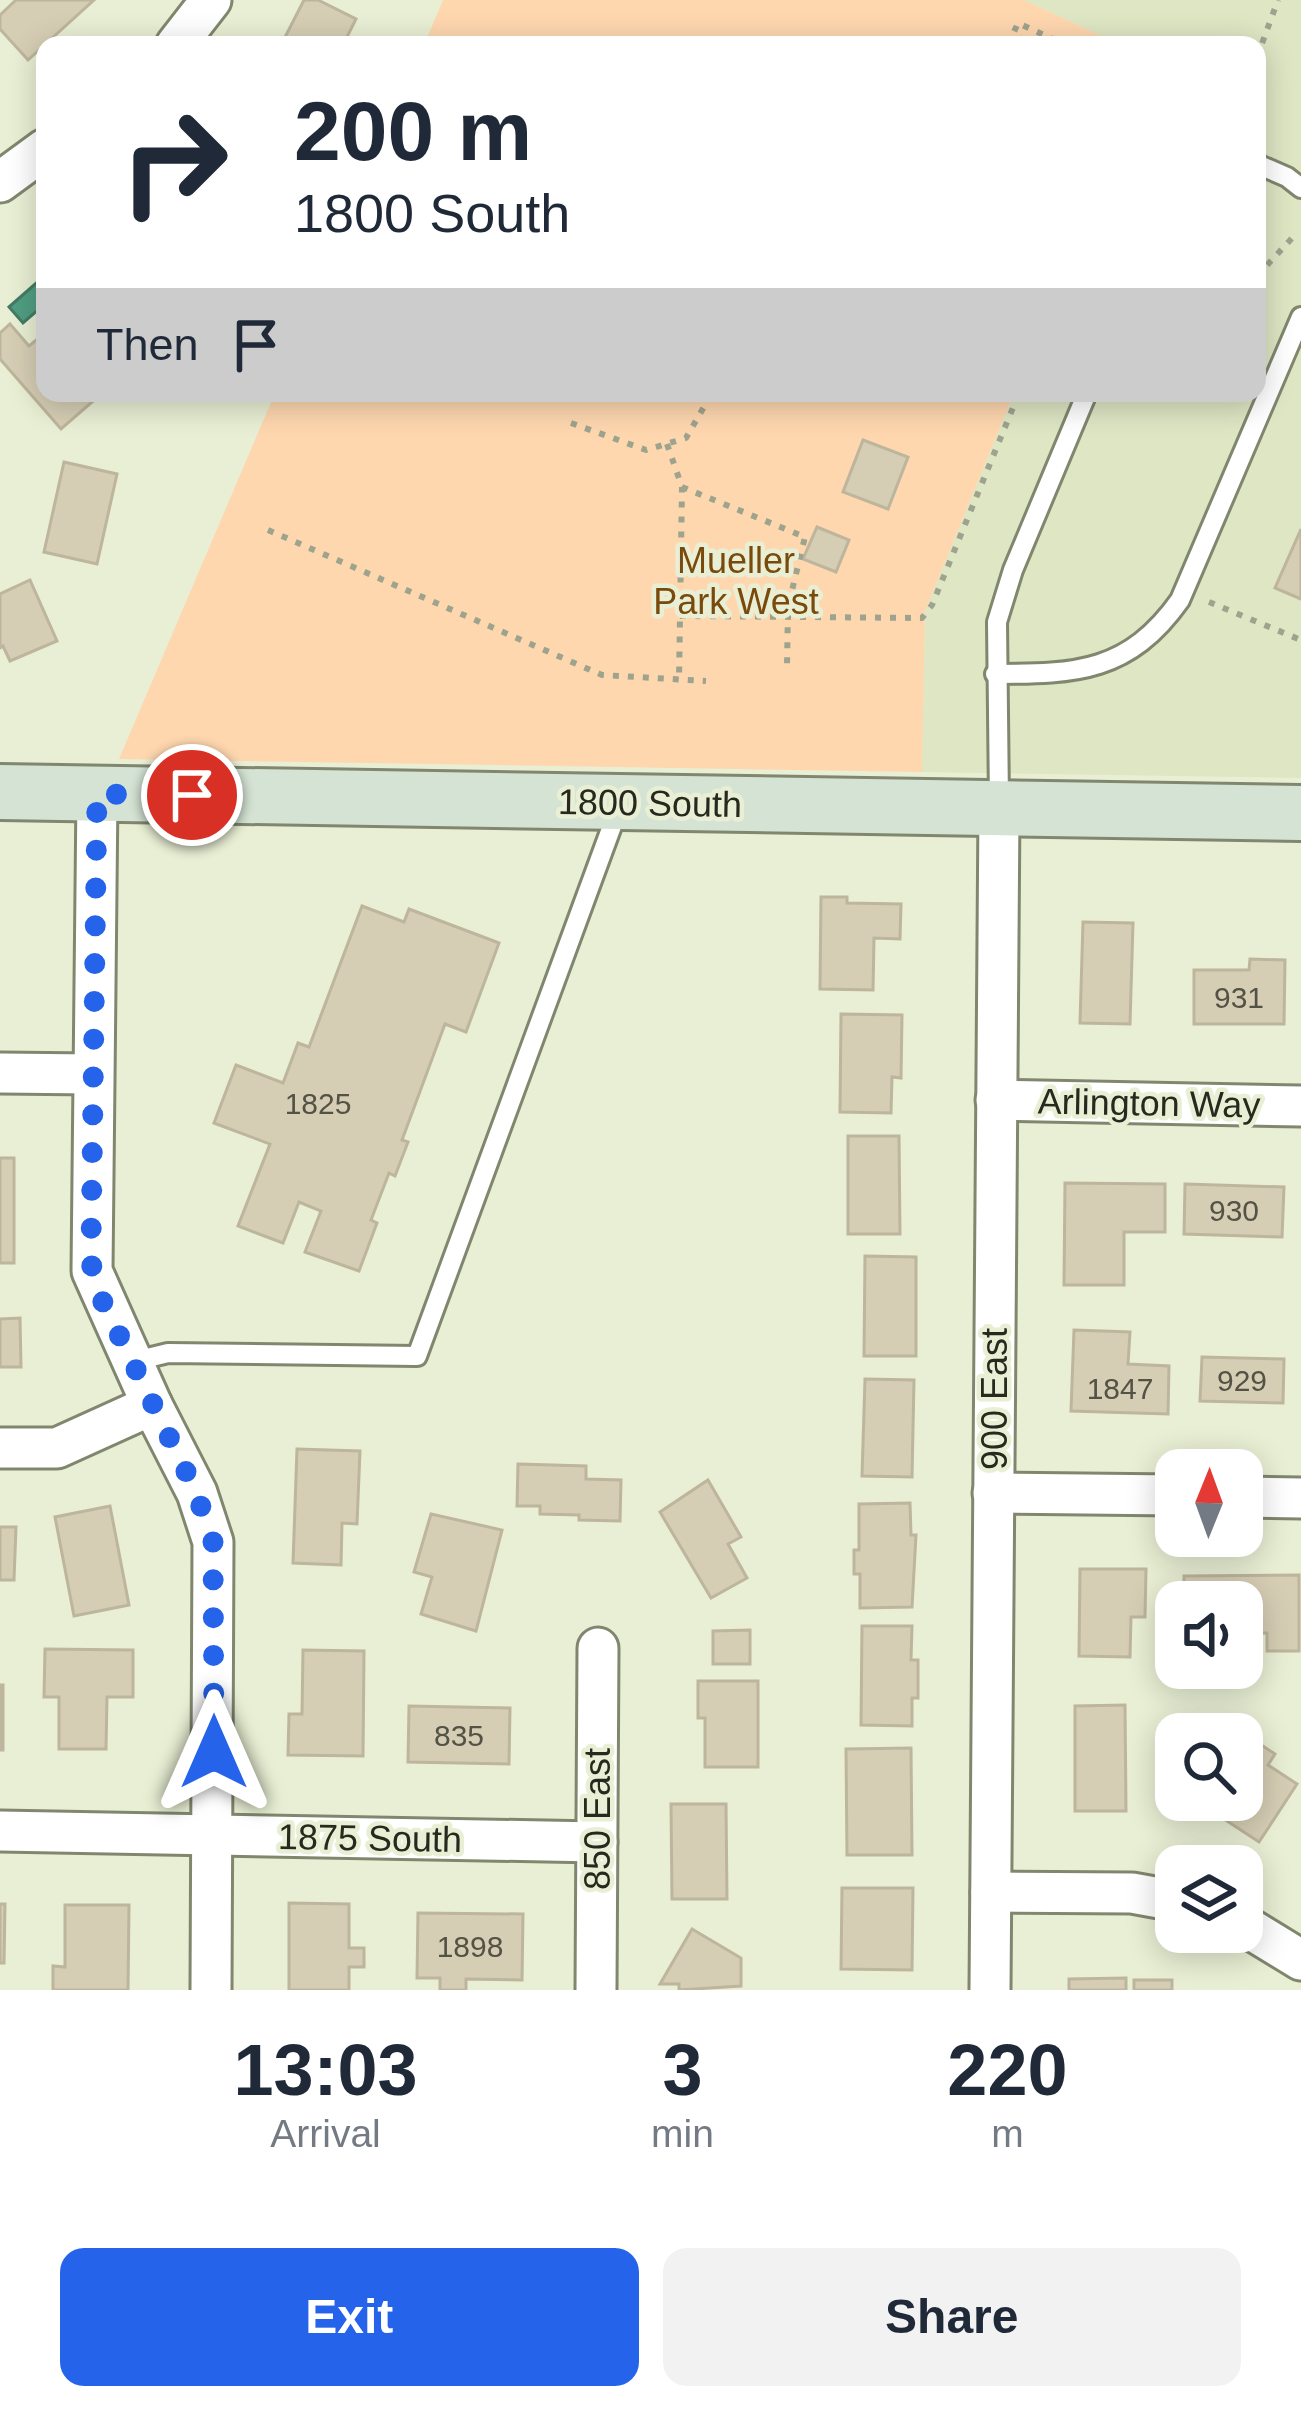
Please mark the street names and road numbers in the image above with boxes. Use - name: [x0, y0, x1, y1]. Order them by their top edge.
- street label: 1800 South: [558, 781, 742, 825]
- street label: Arlington Way: [1037, 1081, 1261, 1125]
- street label: 900 East: [974, 1328, 1015, 1470]
- street label: 850 East: [577, 1748, 618, 1890]
- street label: 1875 South: [278, 1816, 462, 1860]

